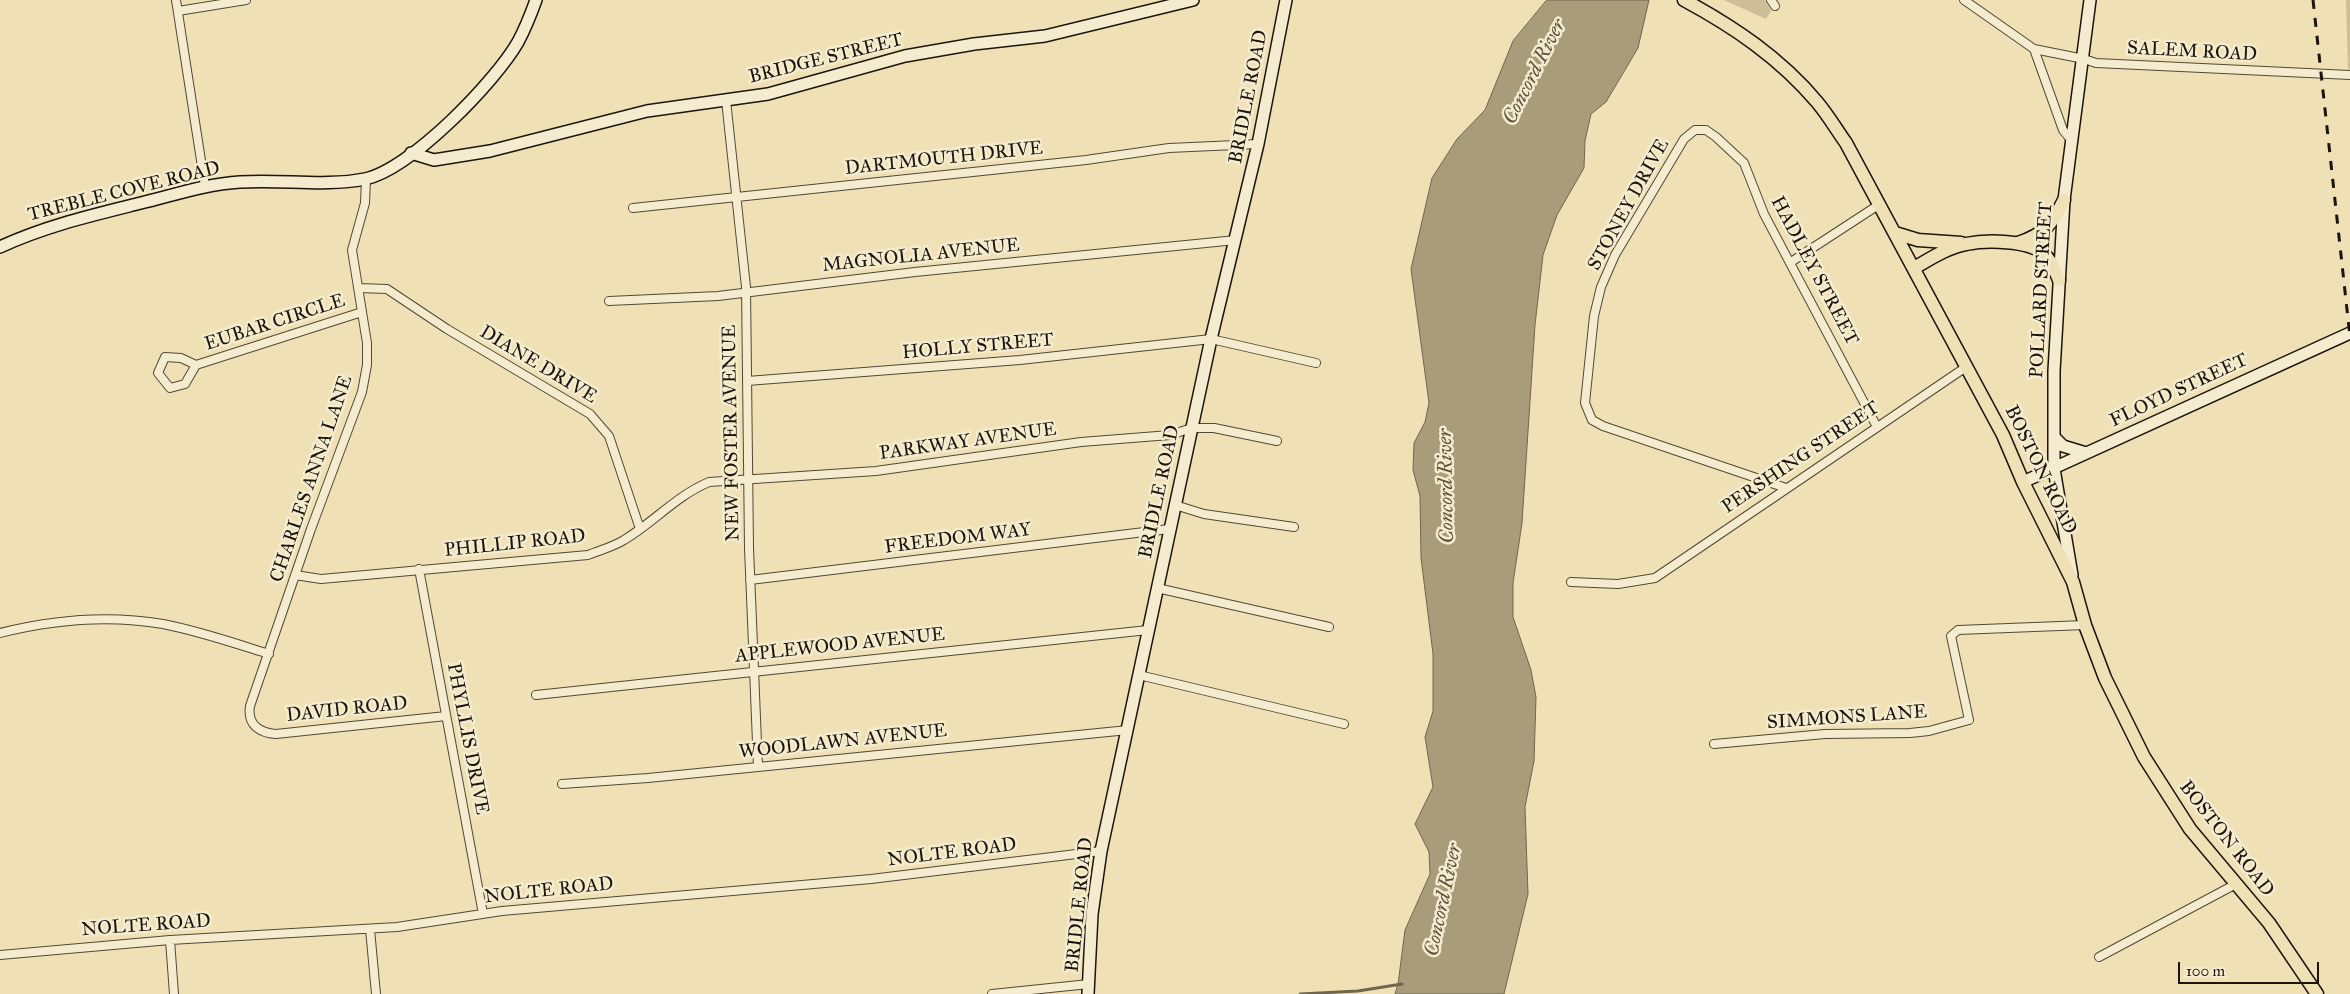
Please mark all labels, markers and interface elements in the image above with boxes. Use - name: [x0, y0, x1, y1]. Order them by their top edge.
- water label: Concord River: [1498, 16, 1572, 128]
- street label: BRIDLE ROAD: [1225, 28, 1273, 166]
- street label: BRIDGE STREET: [747, 29, 905, 89]
- street label: SALEM ROAD: [2126, 37, 2258, 67]
- street label: STONEY DRIVE: [1583, 135, 1675, 275]
- street label: DARTMOUTH DRIVE: [844, 137, 1044, 181]
- street label: TREBLE COVE ROAD: [26, 157, 222, 227]
- street label: HADLEY STREET: [1765, 193, 1863, 349]
- street label: POLLARD STREET: [2026, 201, 2058, 379]
- street label: MAGNOLIA AVENUE: [821, 234, 1021, 278]
- street label: EUBAR CIRCLE: [202, 290, 348, 356]
- street label: DIANE DRIVE: [475, 321, 601, 409]
- street label: NEW FOSTER AVENUE: [719, 325, 745, 541]
- street label: HOLLY STREET: [901, 329, 1055, 365]
- street label: FLOYD STREET: [2106, 349, 2252, 433]
- street label: CHARLES ANNA LANE: [266, 373, 358, 585]
- street label: PERSHING STREET: [1718, 397, 1884, 519]
- street label: BOSTON ROAD: [1999, 402, 2081, 538]
- street label: PARKWAY AVENUE: [878, 418, 1058, 466]
- street label: BRIDLE ROAD: [1135, 423, 1185, 561]
- water label: Concord River: [1434, 429, 1460, 543]
- street label: FREEDOM WAY: [883, 519, 1033, 559]
- street label: PHILLIP ROAD: [443, 525, 587, 563]
- street label: APPLEWOOD AVENUE: [734, 624, 946, 668]
- street label: PHYLLIS DRIVE: [441, 661, 493, 817]
- street label: DAVID ROAD: [285, 692, 409, 728]
- street label: SIMMONS LANE: [1766, 701, 1928, 735]
- street label: WOODLAWN AVENUE: [738, 720, 948, 764]
- street label: BOSTON ROAD: [2174, 777, 2278, 901]
- street label: NOLTE ROAD: [886, 834, 1018, 872]
- street label: BRIDLE ROAD: [1062, 836, 1098, 974]
- water label: Concord River: [1420, 841, 1468, 959]
- street label: NOLTE ROAD: [483, 873, 615, 909]
- street label: NOLTE ROAD: [81, 910, 211, 942]
- scale bar: [2180, 952, 2321, 984]
- text: 100 m: [2186, 962, 2225, 980]

